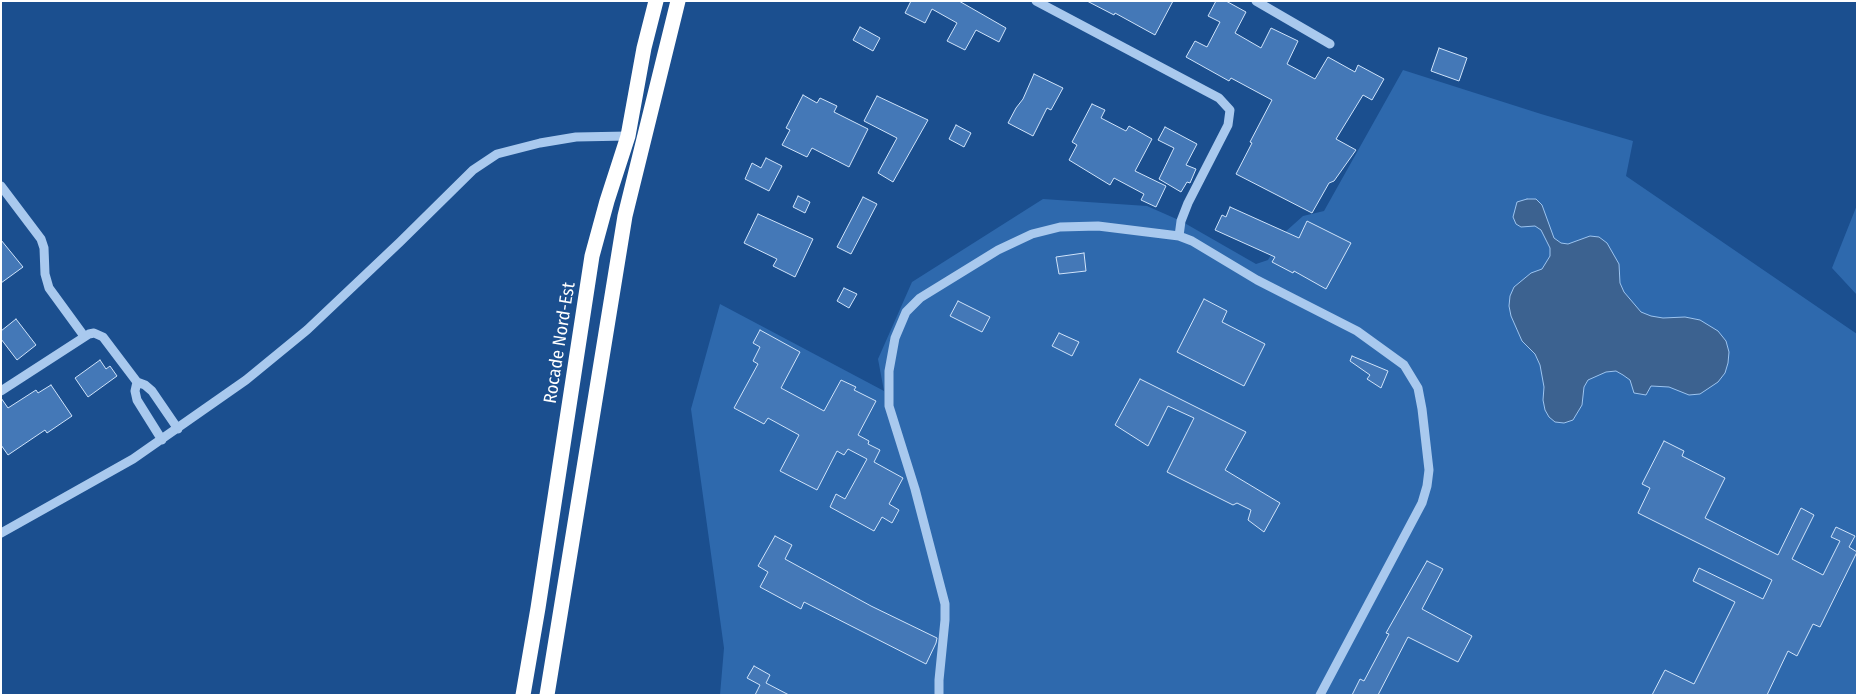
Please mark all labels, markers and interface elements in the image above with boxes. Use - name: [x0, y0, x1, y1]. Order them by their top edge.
- street label: Rocade Nord-Est: [540, 281, 580, 405]

